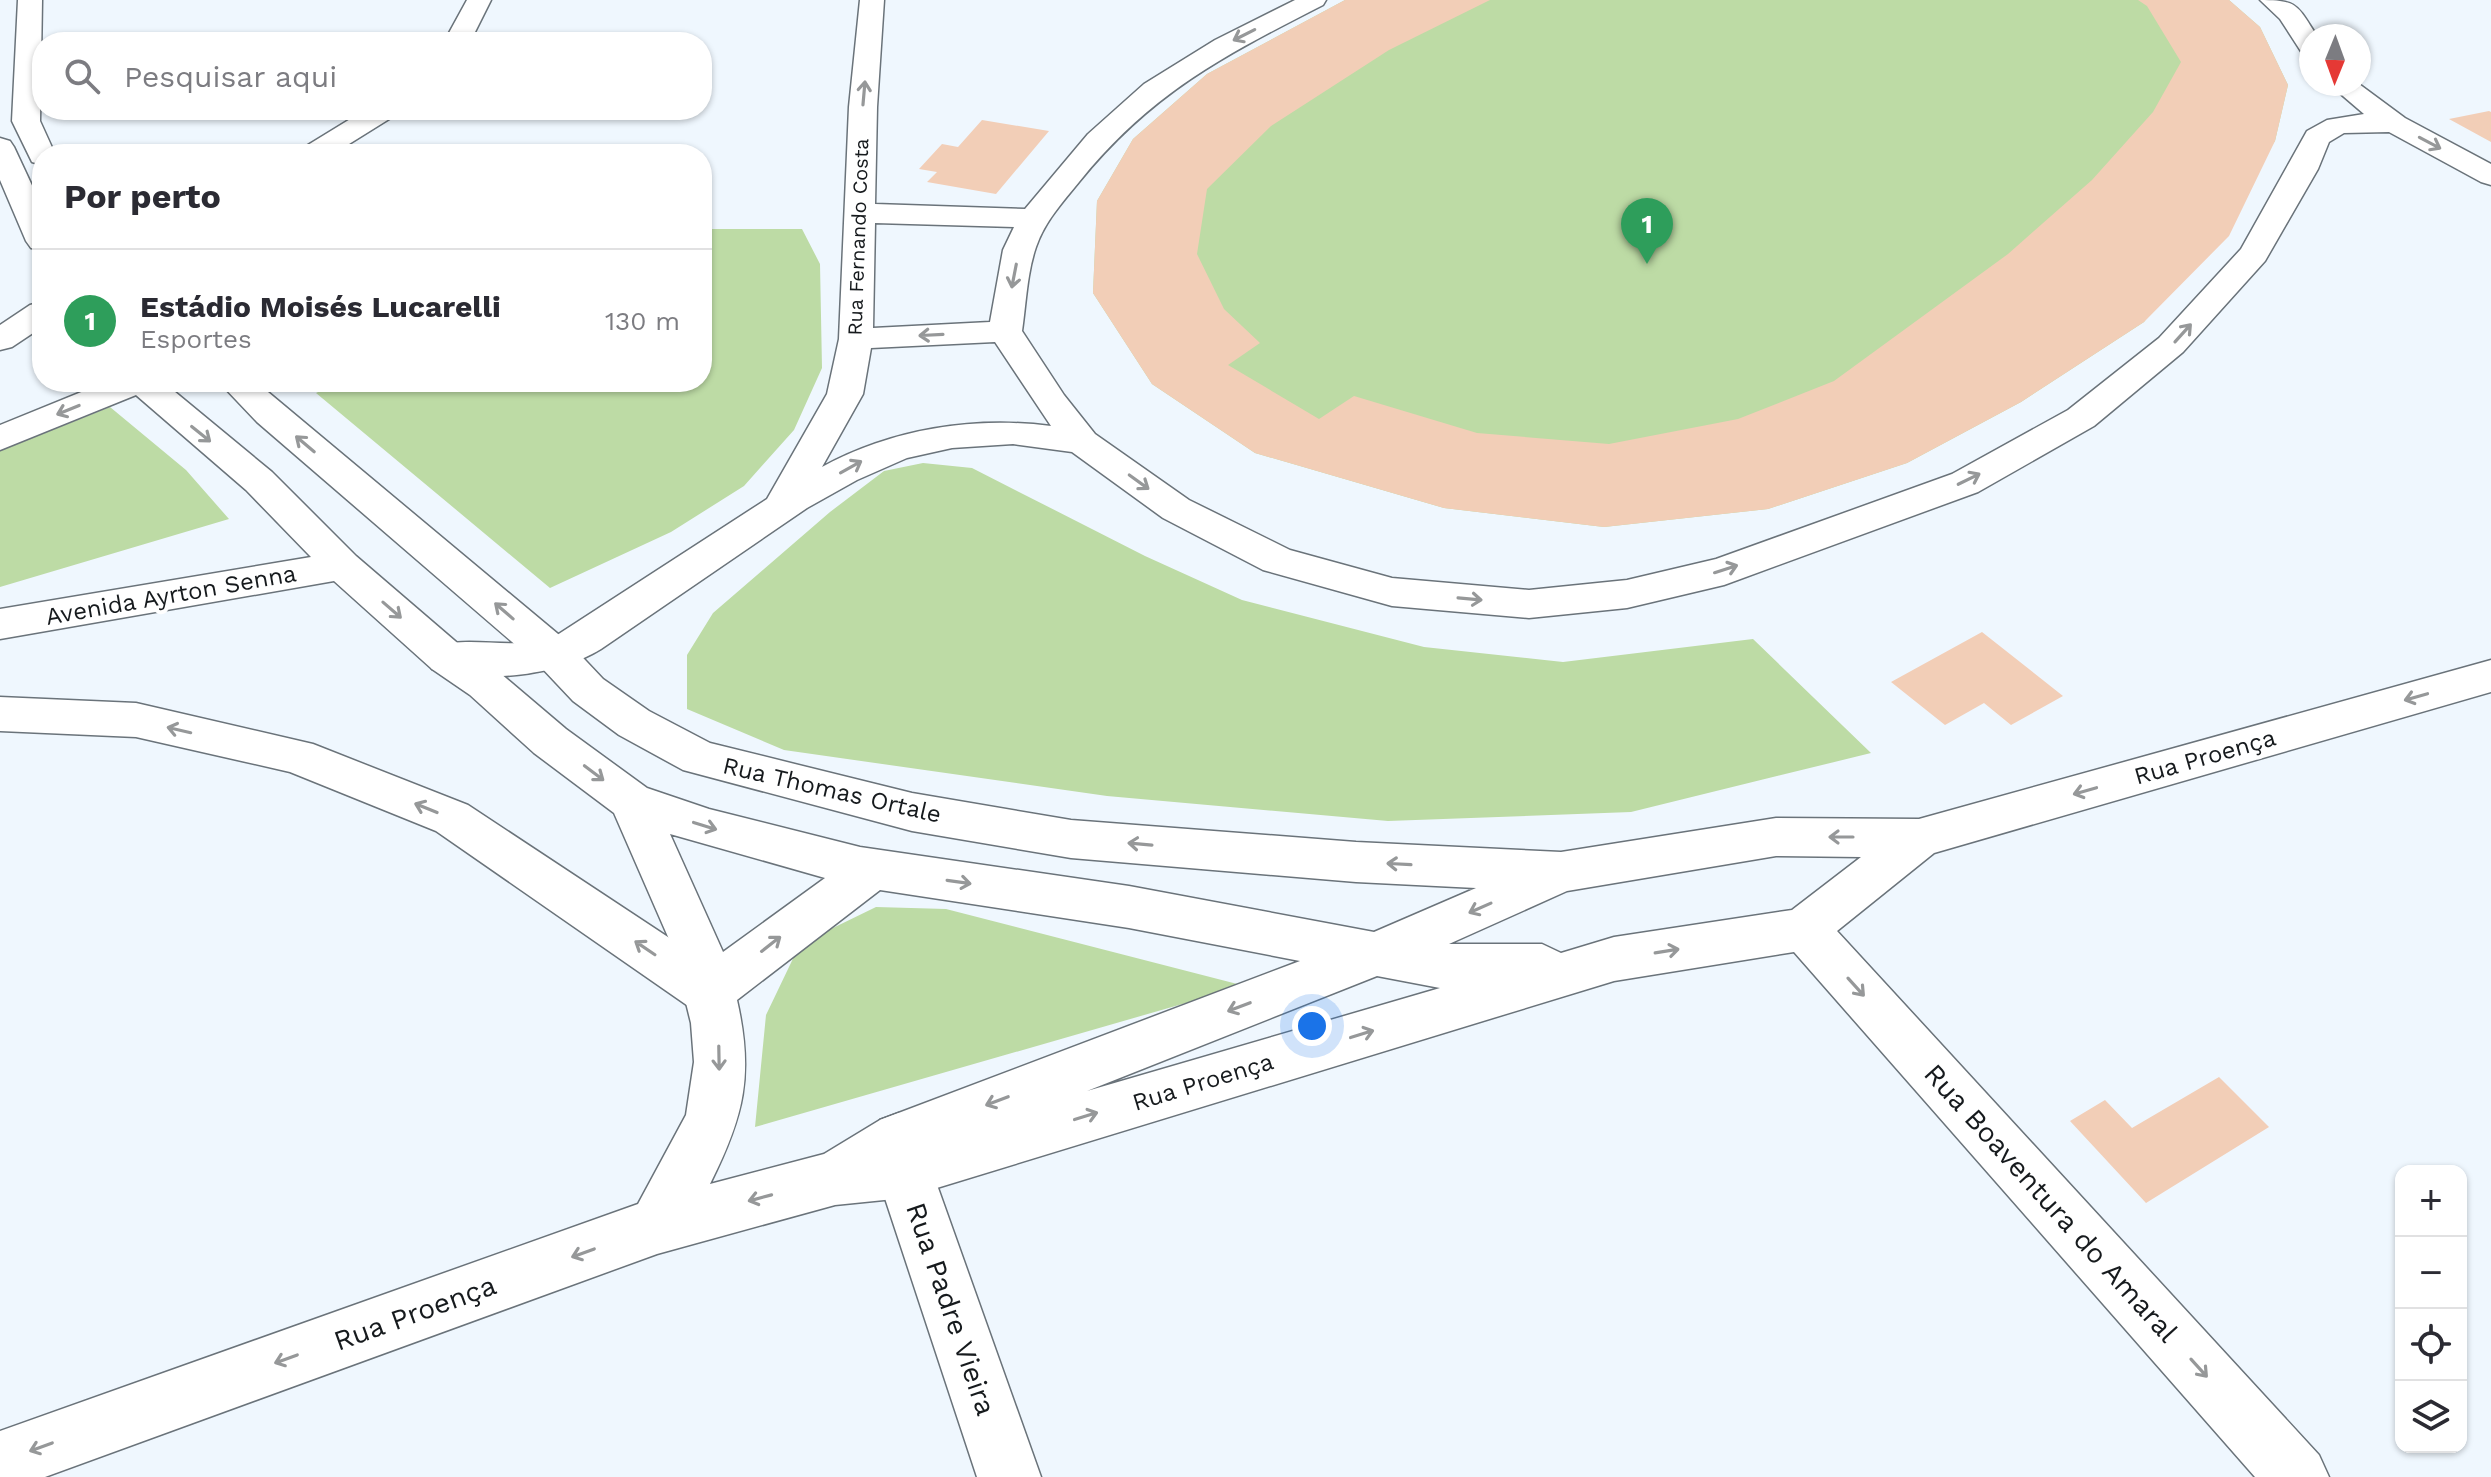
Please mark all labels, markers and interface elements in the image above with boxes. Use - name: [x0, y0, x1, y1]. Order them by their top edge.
- north arrow: [2299, 24, 2371, 96]
- one-way arrow: [1233, 28, 1257, 44]
- search box: [32, 32, 712, 120]
- icon: search: [60, 54, 104, 98]
- text: Pesquisar aqui: [124, 59, 337, 94]
- one-way arrow: [857, 80, 872, 107]
- one-way arrow: [2418, 135, 2441, 151]
- street label: Rua Fernando Costa: [843, 138, 873, 336]
- text: Por perto: [64, 176, 221, 216]
- pin: 1: [1621, 198, 1673, 264]
- one-way arrow: [1006, 263, 1021, 289]
- text: Estádio Moisés Lucarelli: [140, 289, 501, 324]
- text: 1: [84, 306, 96, 336]
- text: 130 m: [605, 306, 680, 336]
- one-way arrow: [2173, 323, 2192, 343]
- text: Esportes: [140, 324, 252, 354]
- one-way arrow: [918, 328, 945, 343]
- one-way arrow: [56, 404, 81, 418]
- one-way arrow: [190, 425, 211, 443]
- one-way arrow: [295, 435, 315, 453]
- one-way arrow: [839, 459, 862, 475]
- one-way arrow: [1957, 471, 1981, 486]
- one-way arrow: [1128, 474, 1149, 491]
- street label: Avenida Ayrton Senna: [43, 559, 299, 631]
- one-way arrow: [1713, 561, 1738, 576]
- one-way arrow: [1456, 592, 1483, 607]
- one-way arrow: [381, 601, 402, 619]
- one-way arrow: [494, 602, 514, 620]
- one-way arrow: [2403, 691, 2429, 706]
- one-way arrow: [167, 722, 193, 737]
- street label: Rua Proença: [2131, 723, 2279, 791]
- street label: Rua Thomas Ortale: [720, 751, 944, 829]
- one-way arrow: [583, 765, 604, 782]
- one-way arrow: [2072, 784, 2098, 799]
- one-way arrow: [414, 799, 439, 814]
- one-way arrow: [692, 820, 717, 835]
- one-way arrow: [1828, 829, 1855, 845]
- one-way arrow: [1127, 836, 1154, 851]
- one-way arrow: [1386, 856, 1413, 871]
- one-way arrow: [945, 875, 971, 890]
- one-way arrow: [1468, 901, 1492, 916]
- one-way arrow: [760, 935, 781, 953]
- one-way arrow: [634, 940, 656, 956]
- one-way arrow: [1654, 943, 1679, 958]
- one-way arrow: [1847, 977, 1865, 997]
- one-way arrow: [1227, 1001, 1252, 1015]
- your location: [1292, 1006, 1332, 1046]
- one-way arrow: [1349, 1026, 1375, 1041]
- one-way arrow: [711, 1044, 726, 1071]
- street label: Rua Proença: [1129, 1047, 1277, 1117]
- street label: Rua Boaventura do Amaral: [1917, 1057, 2185, 1349]
- one-way arrow: [985, 1095, 1010, 1109]
- one-way arrow: [1073, 1108, 1099, 1123]
- map controls: [2395, 1165, 2467, 1453]
- button: +: [2395, 1165, 2467, 1237]
- one-way arrow: [747, 1191, 773, 1206]
- street label: Rua Padre Vieira: [899, 1198, 1003, 1420]
- button: −: [2395, 1237, 2467, 1309]
- one-way arrow: [571, 1246, 596, 1261]
- street label: Rua Proença: [329, 1268, 501, 1358]
- button: locate: [2395, 1309, 2467, 1381]
- one-way arrow: [273, 1353, 298, 1368]
- one-way arrow: [2189, 1358, 2208, 1378]
- button: layers: [2395, 1381, 2467, 1453]
- one-way arrow: [29, 1441, 54, 1455]

